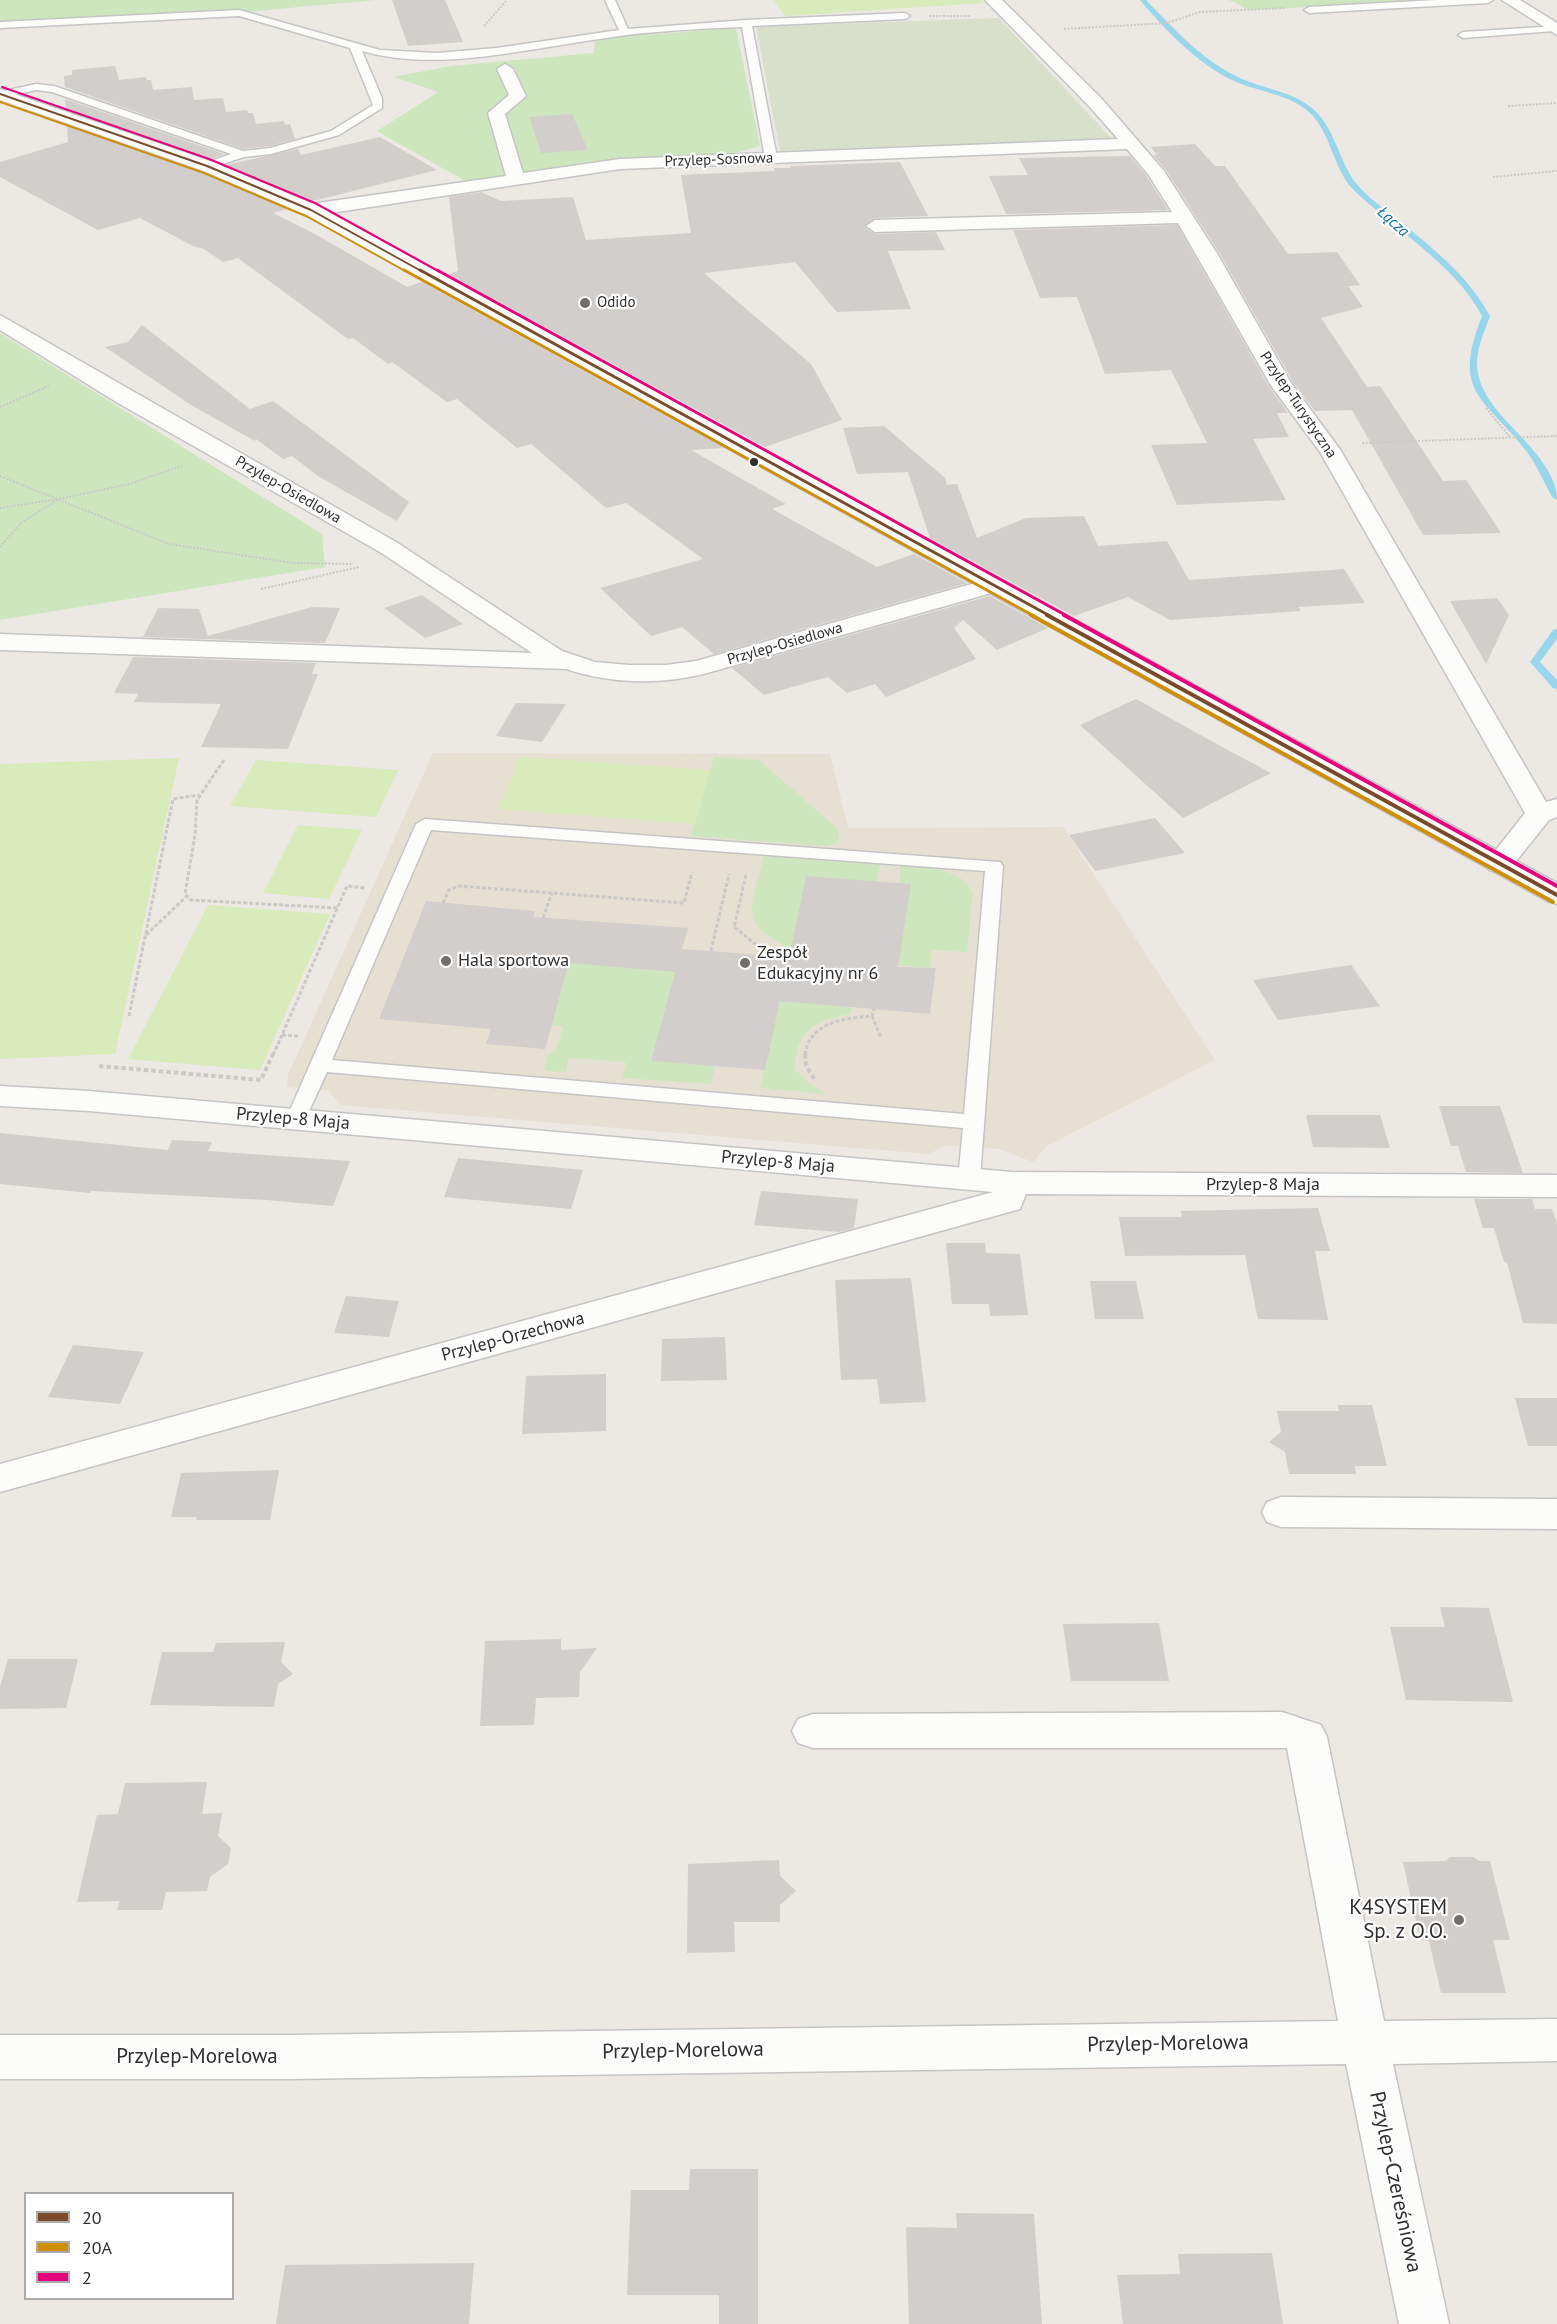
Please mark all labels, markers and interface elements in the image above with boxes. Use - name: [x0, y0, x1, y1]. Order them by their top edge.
- street label: Przylep-Sosnowa: [664, 149, 774, 171]
- water label: Łącza: [1373, 203, 1413, 241]
- place label: Odido: [597, 294, 635, 312]
- marker: Odido: [578, 296, 592, 310]
- street label: Przylep-Turystyczna: [1256, 348, 1340, 462]
- street label: Przylep-Osiedlowa: [232, 452, 344, 528]
- unlabelled marker: [748, 456, 760, 468]
- street label: Przylep-Osiedlowa: [725, 619, 845, 669]
- place label: Zespół Edukacyjny nr 6: [757, 942, 878, 984]
- place label: Hala sportowa: [458, 950, 569, 972]
- marker: Hala sportowa: [439, 954, 453, 968]
- marker: Zespół Edukacyjny nr 6: [738, 956, 752, 970]
- street label: Przylep-8 Maja: [235, 1103, 351, 1135]
- street label: Przylep-8 Maja: [720, 1146, 836, 1178]
- street label: Przylep-8 Maja: [1206, 1174, 1320, 1196]
- street label: Przylep-Orzechowa: [439, 1308, 587, 1366]
- place label: K4SYSTEM Sp. z O.O.: [1349, 1895, 1447, 1945]
- marker: K4SYSTEM Sp. z O.O.: [1452, 1913, 1466, 1927]
- street label: Przylep-Morelowa: [1087, 2030, 1249, 2058]
- street label: Przylep-Morelowa: [602, 2037, 764, 2065]
- street label: Przylep-Morelowa: [116, 2044, 278, 2070]
- street label: Przylep-Czereśniowa: [1363, 2089, 1427, 2275]
- legend: [24, 2192, 234, 2300]
- text: 20: [82, 2206, 102, 2229]
- text: 20A: [82, 2236, 112, 2259]
- text: 2: [82, 2266, 92, 2289]

